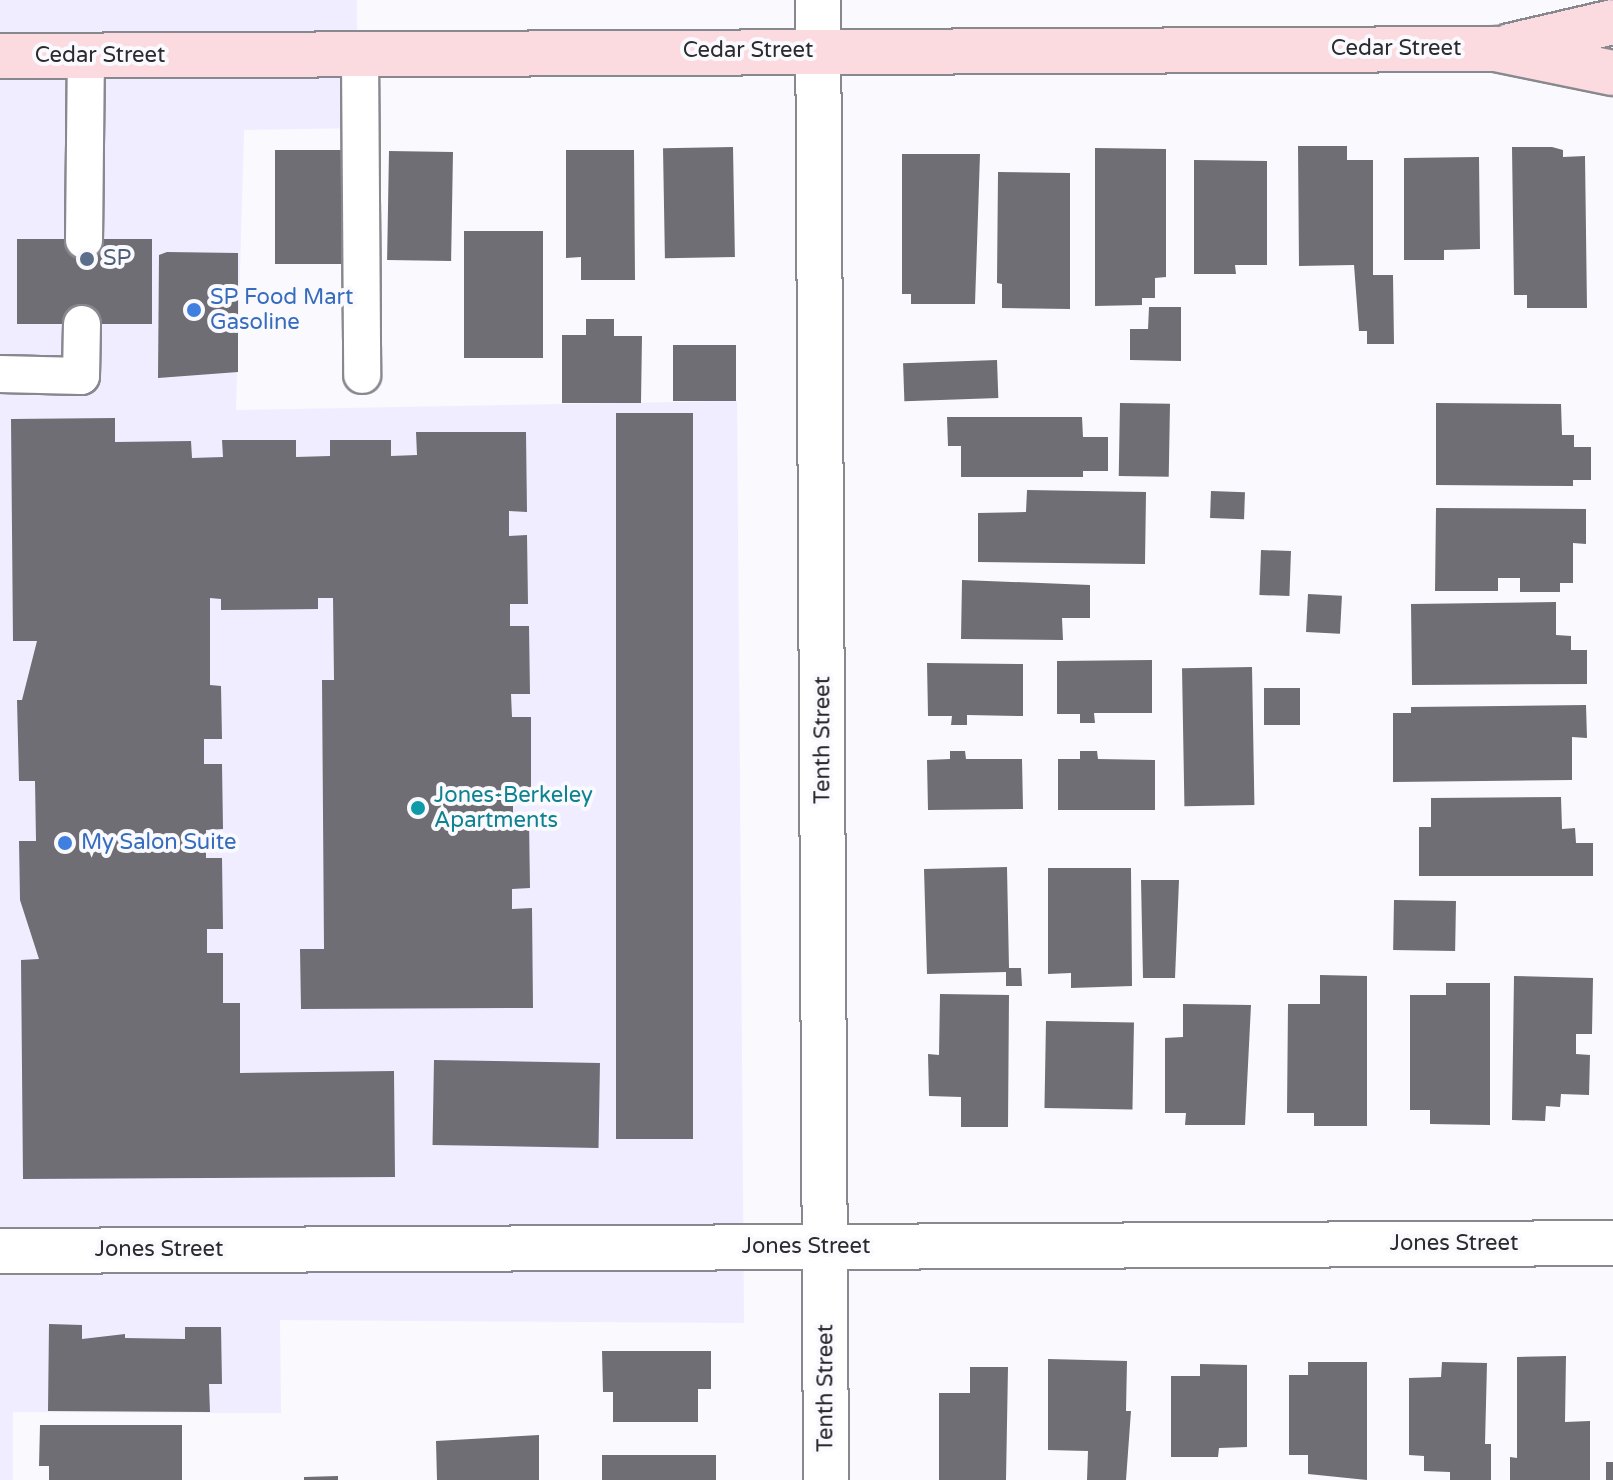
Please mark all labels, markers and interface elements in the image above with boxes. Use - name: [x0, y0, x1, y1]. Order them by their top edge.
- street label: Cedar Street: [1331, 36, 1461, 62]
- street label: Cedar Street: [683, 38, 813, 64]
- street label: Cedar Street: [35, 43, 165, 69]
- place label: SP: [103, 246, 131, 272]
- marker: SP: [78, 250, 96, 268]
- place label: SP Food Mart Gasoline: [210, 284, 353, 336]
- marker: SP Food Mart Gasoline: [185, 301, 203, 319]
- street label: Tenth Street: [810, 676, 836, 804]
- place label: Jones-Berkeley Apartments: [434, 782, 593, 834]
- marker: Jones-Berkeley Apartments: [409, 799, 427, 817]
- place label: My Salon Suite: [81, 830, 236, 856]
- marker: My Salon Suite: [56, 834, 74, 852]
- street label: Jones Street: [1390, 1231, 1518, 1257]
- street label: Jones Street: [742, 1234, 870, 1260]
- street label: Jones Street: [95, 1237, 223, 1263]
- street label: Tenth Street: [813, 1324, 839, 1452]

